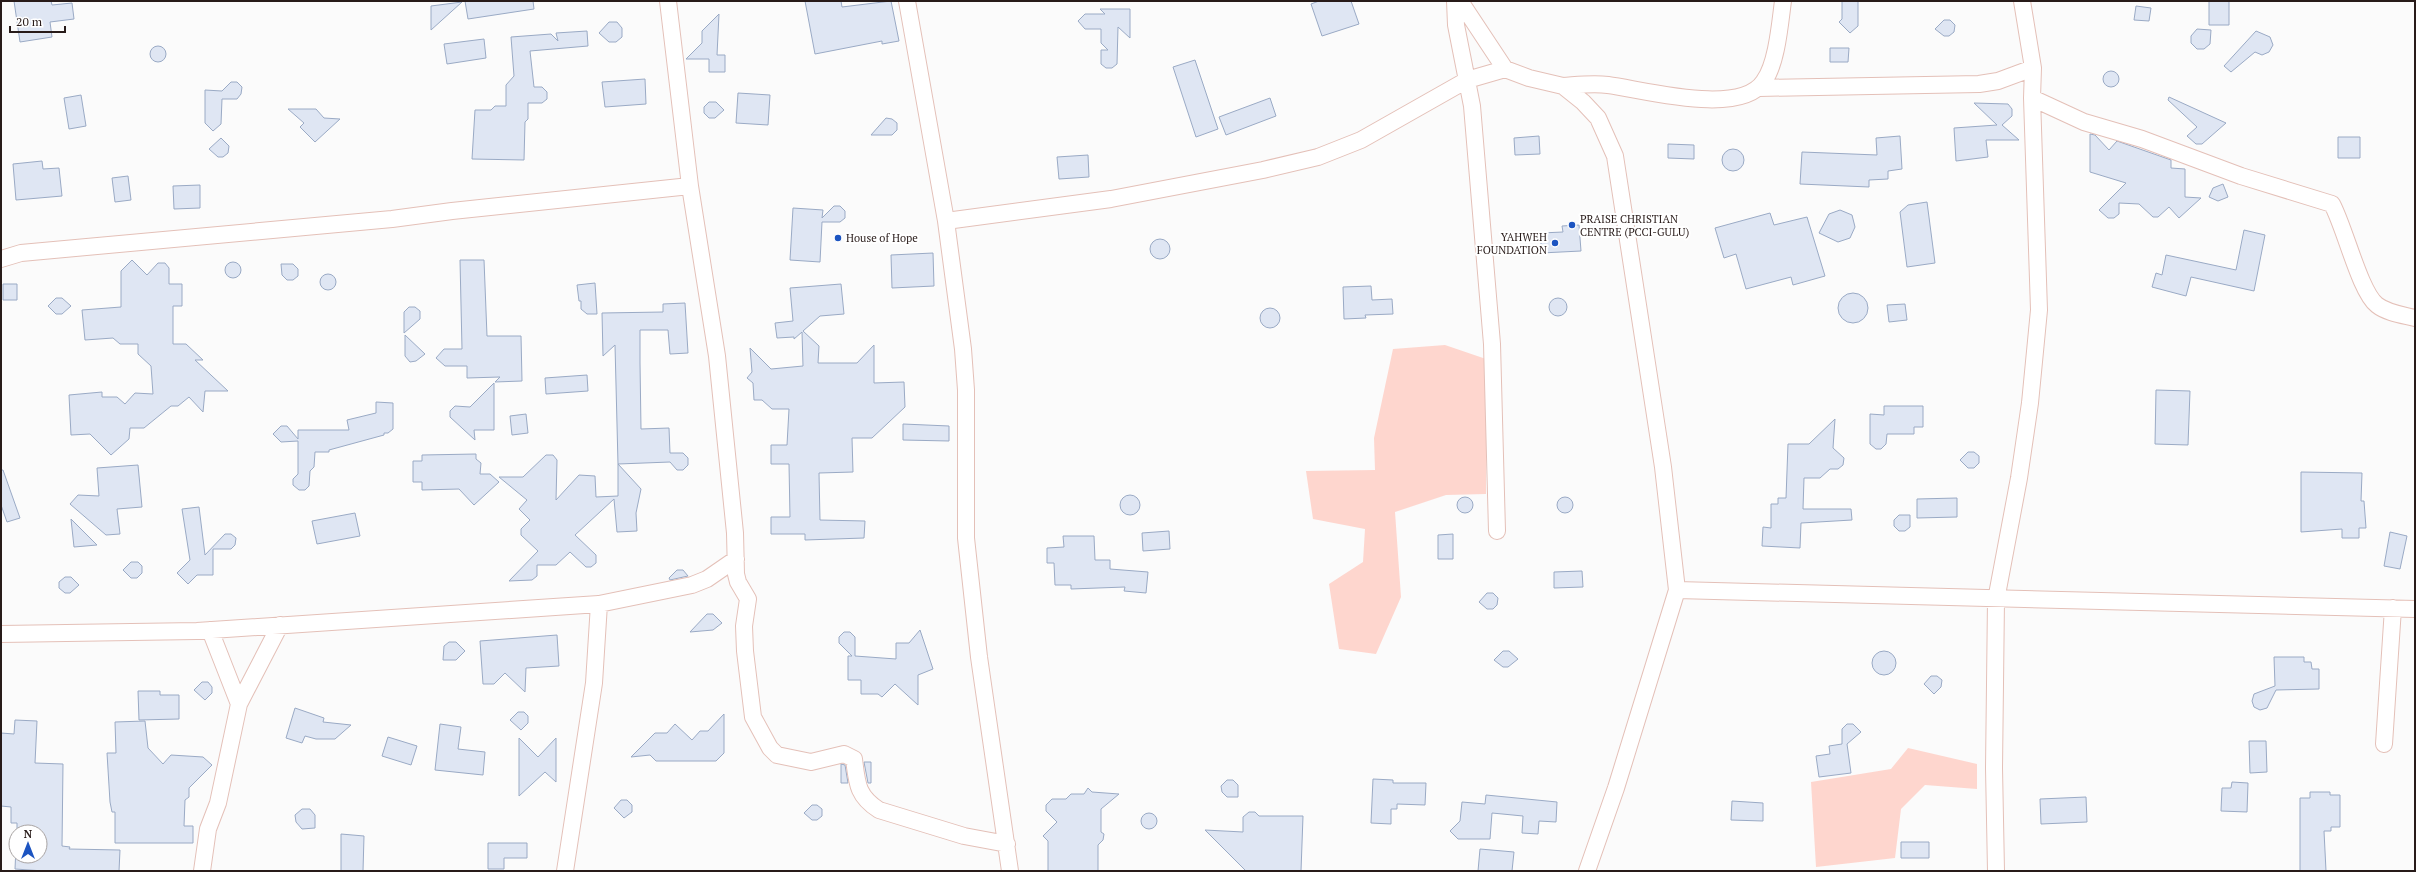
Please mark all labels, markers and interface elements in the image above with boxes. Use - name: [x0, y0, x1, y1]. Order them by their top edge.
- scale bar: [10, 8, 65, 34]
- text: 20 m: [16, 14, 43, 29]
- place label: PRAISE CHRISTIAN CENTRE (PCCI-GULU): [1580, 212, 1689, 239]
- marker: PRAISE CHRISTIAN CENTRE (PCCI-GULU): [1567, 220, 1577, 230]
- place label: YAHWEH FOUNDATION: [1477, 230, 1547, 257]
- place label: House of Hope: [846, 231, 918, 245]
- marker: House of Hope: [833, 233, 843, 243]
- marker: YAHWEH FOUNDATION: [1550, 238, 1560, 248]
- north arrow: [8, 824, 48, 864]
- text: N: [24, 827, 33, 841]

